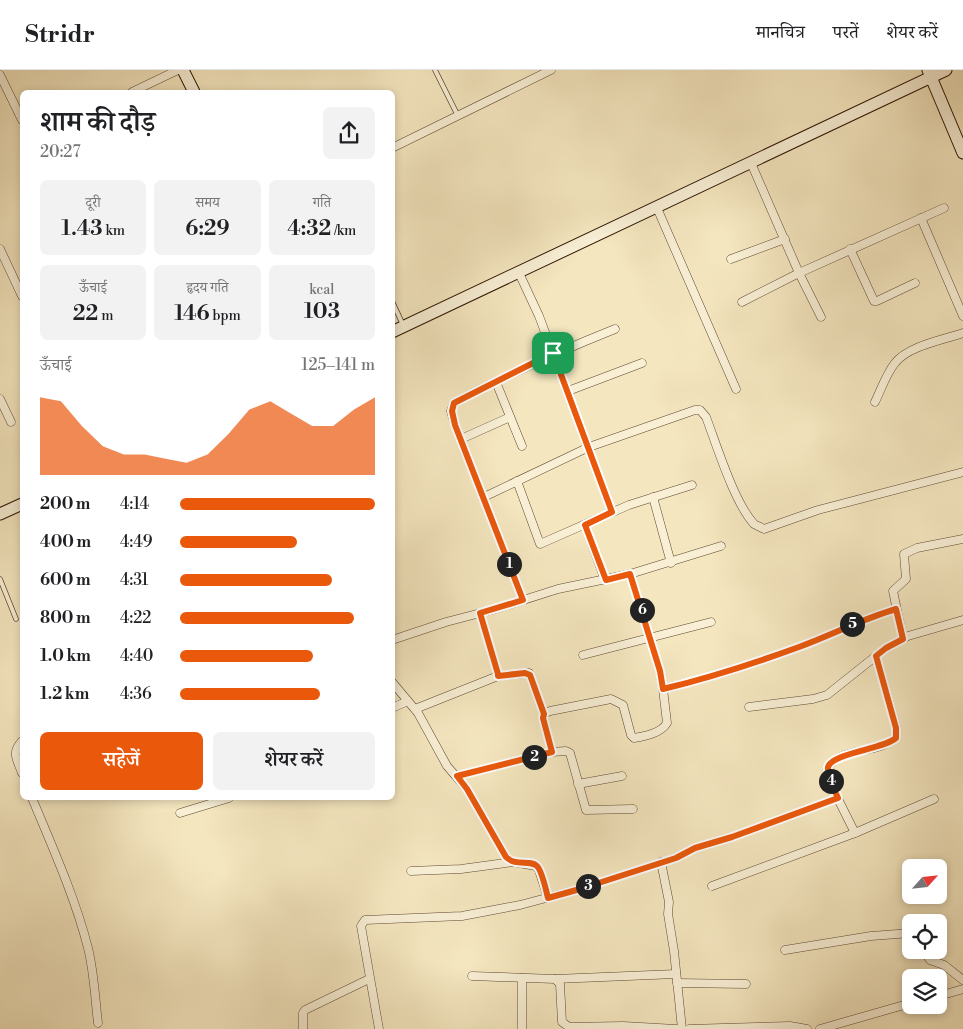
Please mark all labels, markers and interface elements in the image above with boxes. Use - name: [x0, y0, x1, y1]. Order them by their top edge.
- text: Stridr: [25, 20, 95, 50]
- text: मानचित्र: [756, 21, 805, 44]
- text: परतें: [833, 21, 859, 44]
- text: शेयर करें: [887, 21, 938, 44]
- text: शाम की दौड़: [40, 105, 155, 140]
- button: share: [323, 107, 375, 159]
- text: 20:27: [40, 142, 80, 162]
- text: दूरी: [86, 194, 101, 212]
- text: समय: [195, 194, 220, 212]
- text: गति: [313, 194, 331, 212]
- text: 1.43: [61, 216, 103, 242]
- text: 6:29: [185, 216, 230, 242]
- text: 4:32: [287, 216, 331, 242]
- text: km: [103, 222, 125, 240]
- text: /km: [331, 222, 356, 240]
- text: ऊँचाई: [79, 279, 107, 297]
- text: हृदय गति: [186, 279, 229, 297]
- text: kcal: [309, 281, 335, 299]
- text: 103: [304, 299, 340, 325]
- text: 22: [73, 301, 98, 327]
- text: 146: [174, 301, 210, 327]
- text: m: [98, 307, 113, 325]
- text: bpm: [210, 307, 241, 325]
- pin: [532, 332, 574, 374]
- icon: arrive: [539, 339, 567, 367]
- text: ऊँचाई: [40, 355, 72, 375]
- text: 125–141 m: [301, 355, 375, 375]
- text: 200 m: [40, 494, 90, 514]
- text: 4:14: [120, 494, 149, 514]
- text: 400 m: [40, 532, 91, 552]
- text: 4:49: [120, 532, 152, 552]
- pin: 1: [496, 552, 522, 576]
- text: 1: [506, 555, 513, 573]
- text: 600 m: [40, 570, 90, 590]
- text: 4:31: [120, 570, 148, 590]
- pin: 6: [630, 598, 654, 622]
- text: 6: [638, 601, 647, 619]
- text: 800 m: [40, 608, 91, 628]
- text: 4:22: [120, 608, 151, 628]
- pin: 5: [840, 612, 864, 636]
- text: 5: [848, 615, 857, 633]
- text: 1.0 km: [40, 646, 91, 666]
- text: 4:40: [120, 646, 153, 666]
- text: 1.2 km: [40, 684, 89, 704]
- text: 4:36: [120, 684, 152, 704]
- button: सहेजें: [40, 732, 203, 790]
- button: शेयर करें: [213, 732, 375, 790]
- pin: 2: [522, 744, 546, 770]
- text: 2: [530, 748, 539, 766]
- pin: 4: [818, 768, 844, 794]
- text: 4: [827, 772, 836, 790]
- north arrow: [902, 859, 948, 904]
- map controls: [902, 859, 947, 1014]
- pin: 3: [576, 874, 600, 898]
- text: 3: [584, 877, 593, 895]
- button: locate: [902, 914, 947, 959]
- button: layers: [902, 969, 947, 1014]

